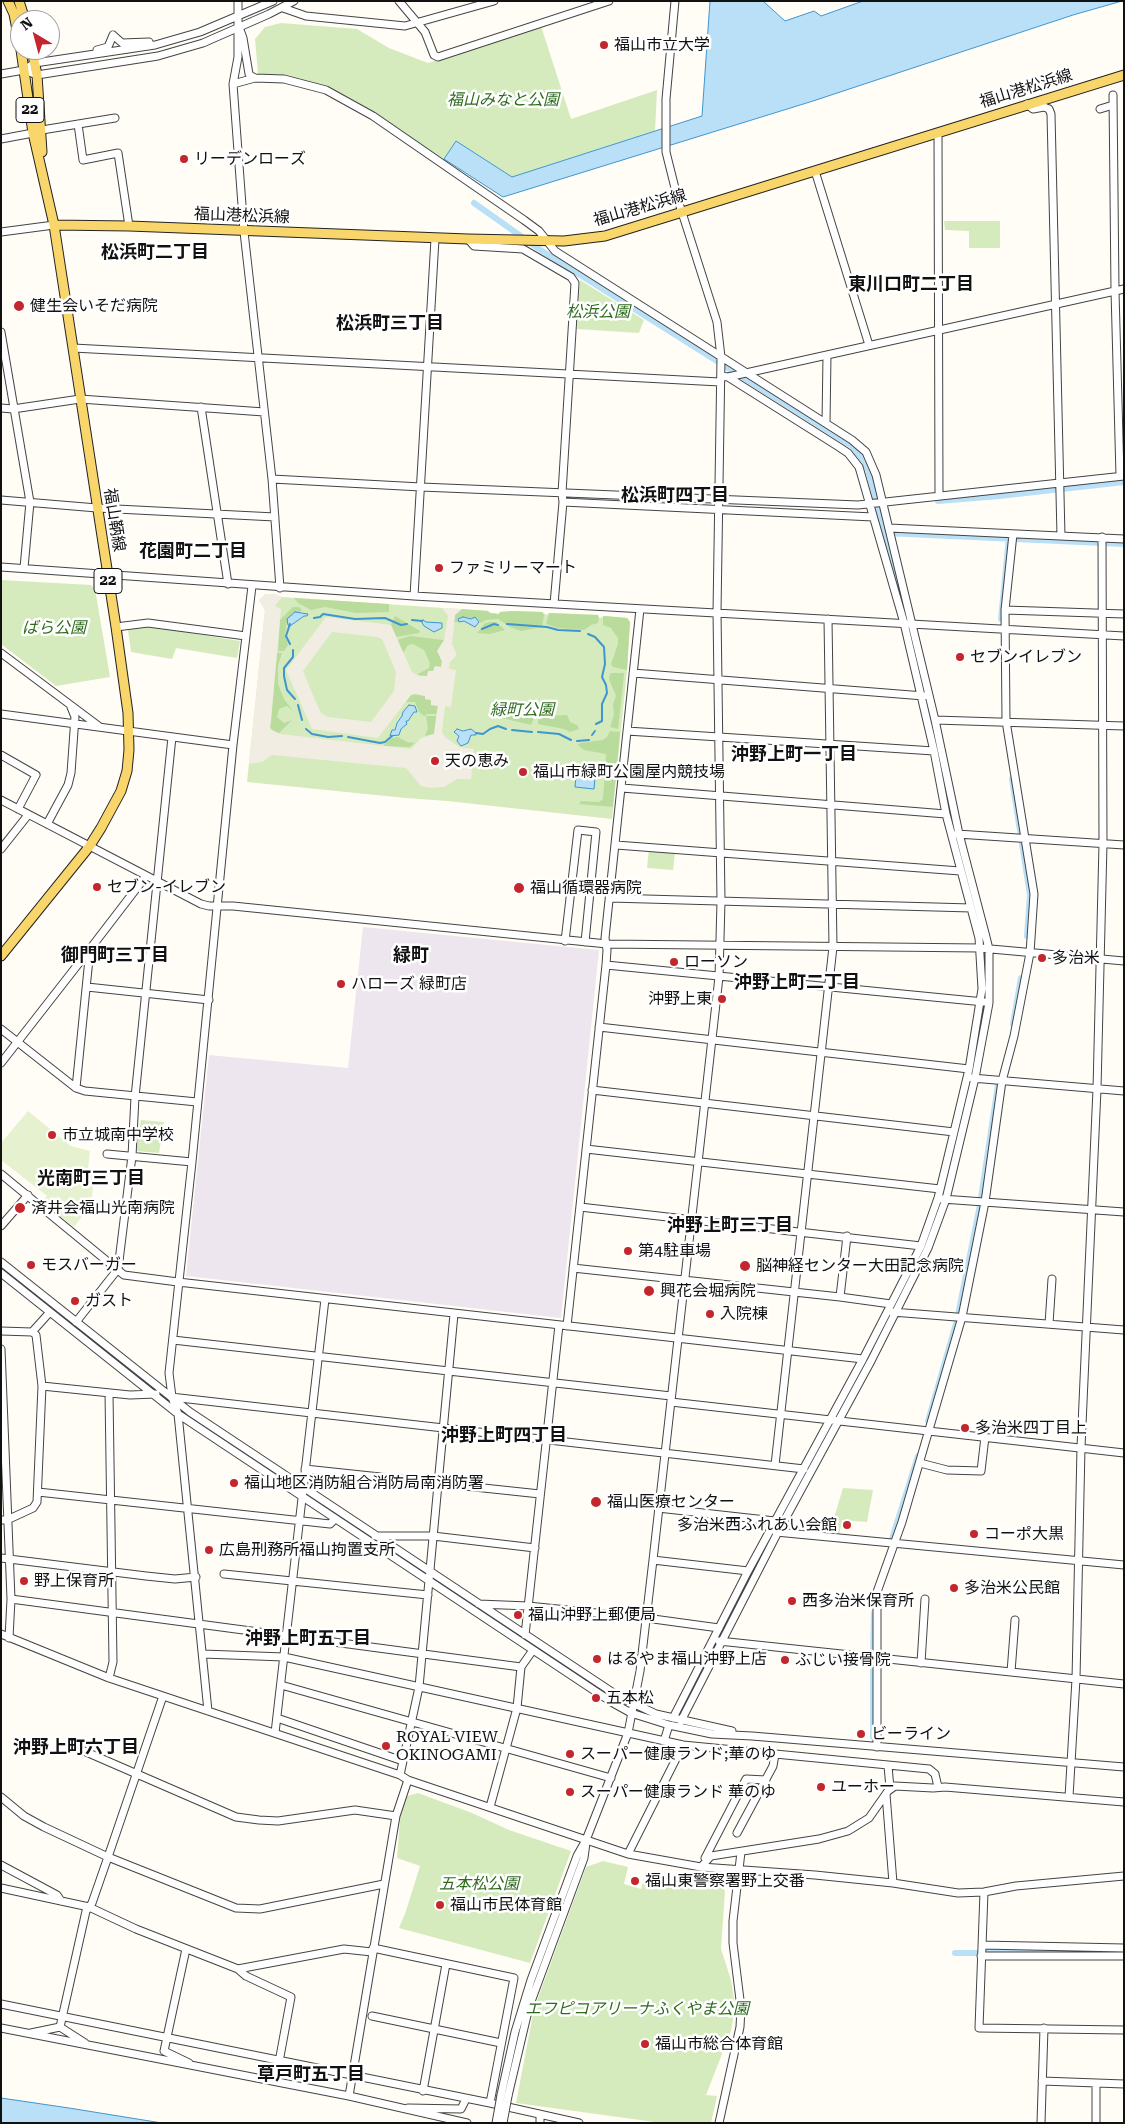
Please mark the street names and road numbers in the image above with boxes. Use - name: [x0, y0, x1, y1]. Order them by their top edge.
- street label: 福山港松浜線: [977, 66, 1075, 112]
- road number: 22: [16, 98, 44, 122]
- street label: 福山港松浜線: [591, 186, 689, 230]
- street label: 福山港松浜線: [194, 205, 290, 227]
- street label: 福山鞆線: [100, 487, 128, 553]
- road number: 22: [94, 568, 122, 594]

